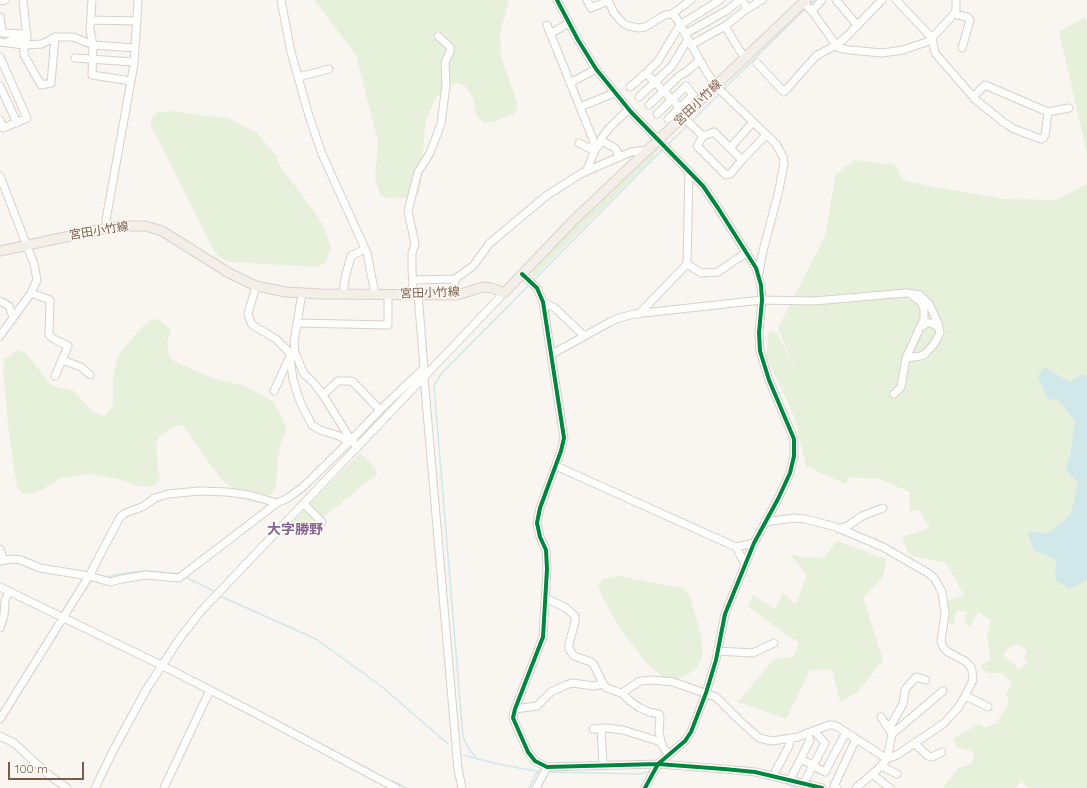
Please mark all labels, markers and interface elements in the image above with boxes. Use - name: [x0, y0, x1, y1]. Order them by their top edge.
- street label: 宮田小竹線: [671, 77, 725, 129]
- street label: 宮田小竹線: [68, 219, 130, 243]
- street label: 宮田小竹線: [400, 285, 460, 301]
- district label: 大字勝野: [267, 522, 323, 538]
- scale bar: [10, 754, 86, 780]
- text: 100 m: [15, 761, 48, 776]

